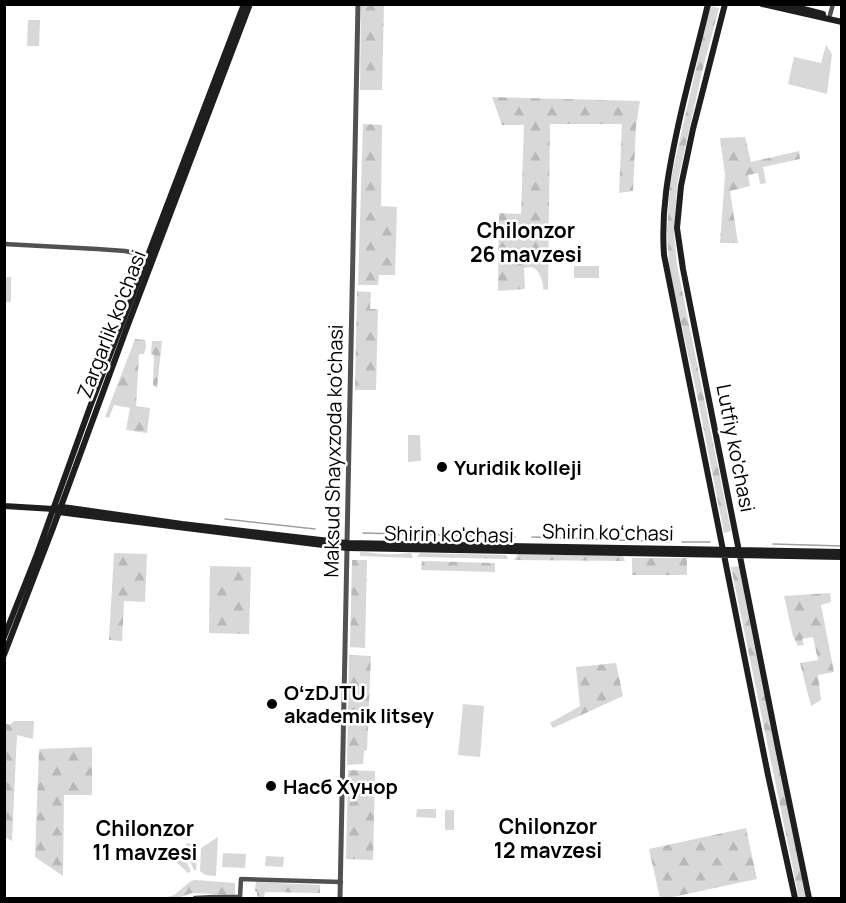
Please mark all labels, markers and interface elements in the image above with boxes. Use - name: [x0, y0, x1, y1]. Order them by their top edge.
- district label: Chilonzor 26 mavzesi: [470, 216, 582, 268]
- street label: Zargarlik ko'chasi: [70, 246, 152, 402]
- street label: Maksud Shayxzoda ko'chasi: [317, 324, 349, 578]
- street label: Lutfiy ko'chasi: [710, 382, 762, 514]
- place label: Yuridik kolleji: [454, 454, 582, 481]
- marker: Yuridik kolleji: [435, 460, 449, 474]
- street label: Shirin koʻchasi: [542, 517, 674, 547]
- street label: Shirin ko'chasi: [384, 519, 514, 549]
- place label: OʻzDJTU akademik litsey: [284, 679, 435, 729]
- marker: OʻzDJTU akademik litsey: [265, 697, 279, 711]
- place label: Насб Хунор: [283, 773, 398, 800]
- marker: Насб Хунор: [264, 779, 278, 793]
- district label: Chilonzor 12 mavzesi: [494, 812, 602, 864]
- district label: Chilonzor 11 mavzesi: [92, 814, 198, 866]

